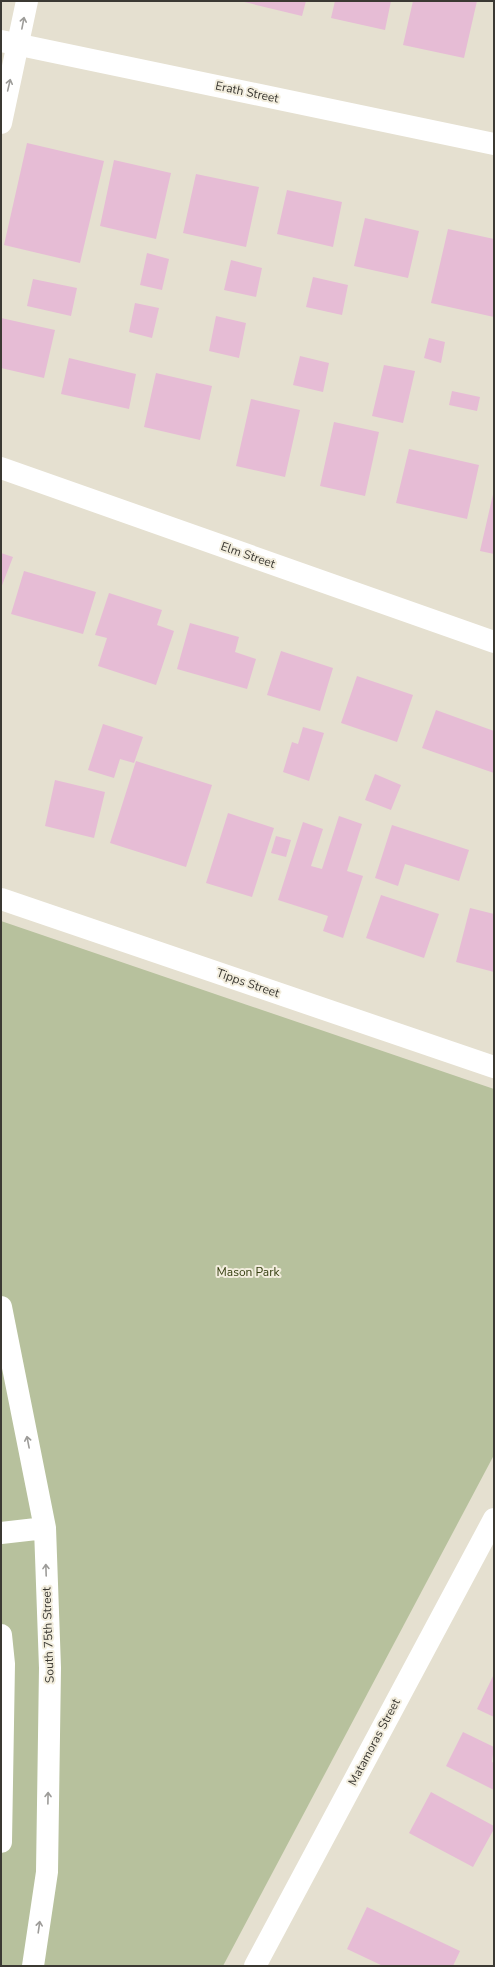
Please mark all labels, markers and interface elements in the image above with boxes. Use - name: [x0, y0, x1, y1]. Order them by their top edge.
- one-way arrow: [19, 17, 27, 30]
- street label: Erath Street: [214, 77, 281, 107]
- one-way arrow: [6, 79, 14, 92]
- street label: Elm Street: [219, 538, 278, 572]
- street label: Tipps Street: [214, 965, 282, 1002]
- park label: Mason Park: [217, 1264, 280, 1280]
- one-way arrow: [23, 1436, 31, 1449]
- one-way arrow: [42, 1564, 50, 1577]
- street label: South 75th Street: [38, 1586, 58, 1683]
- street label: Matamoras Street: [344, 1695, 404, 1788]
- one-way arrow: [44, 1792, 52, 1805]
- one-way arrow: [35, 1921, 43, 1934]

